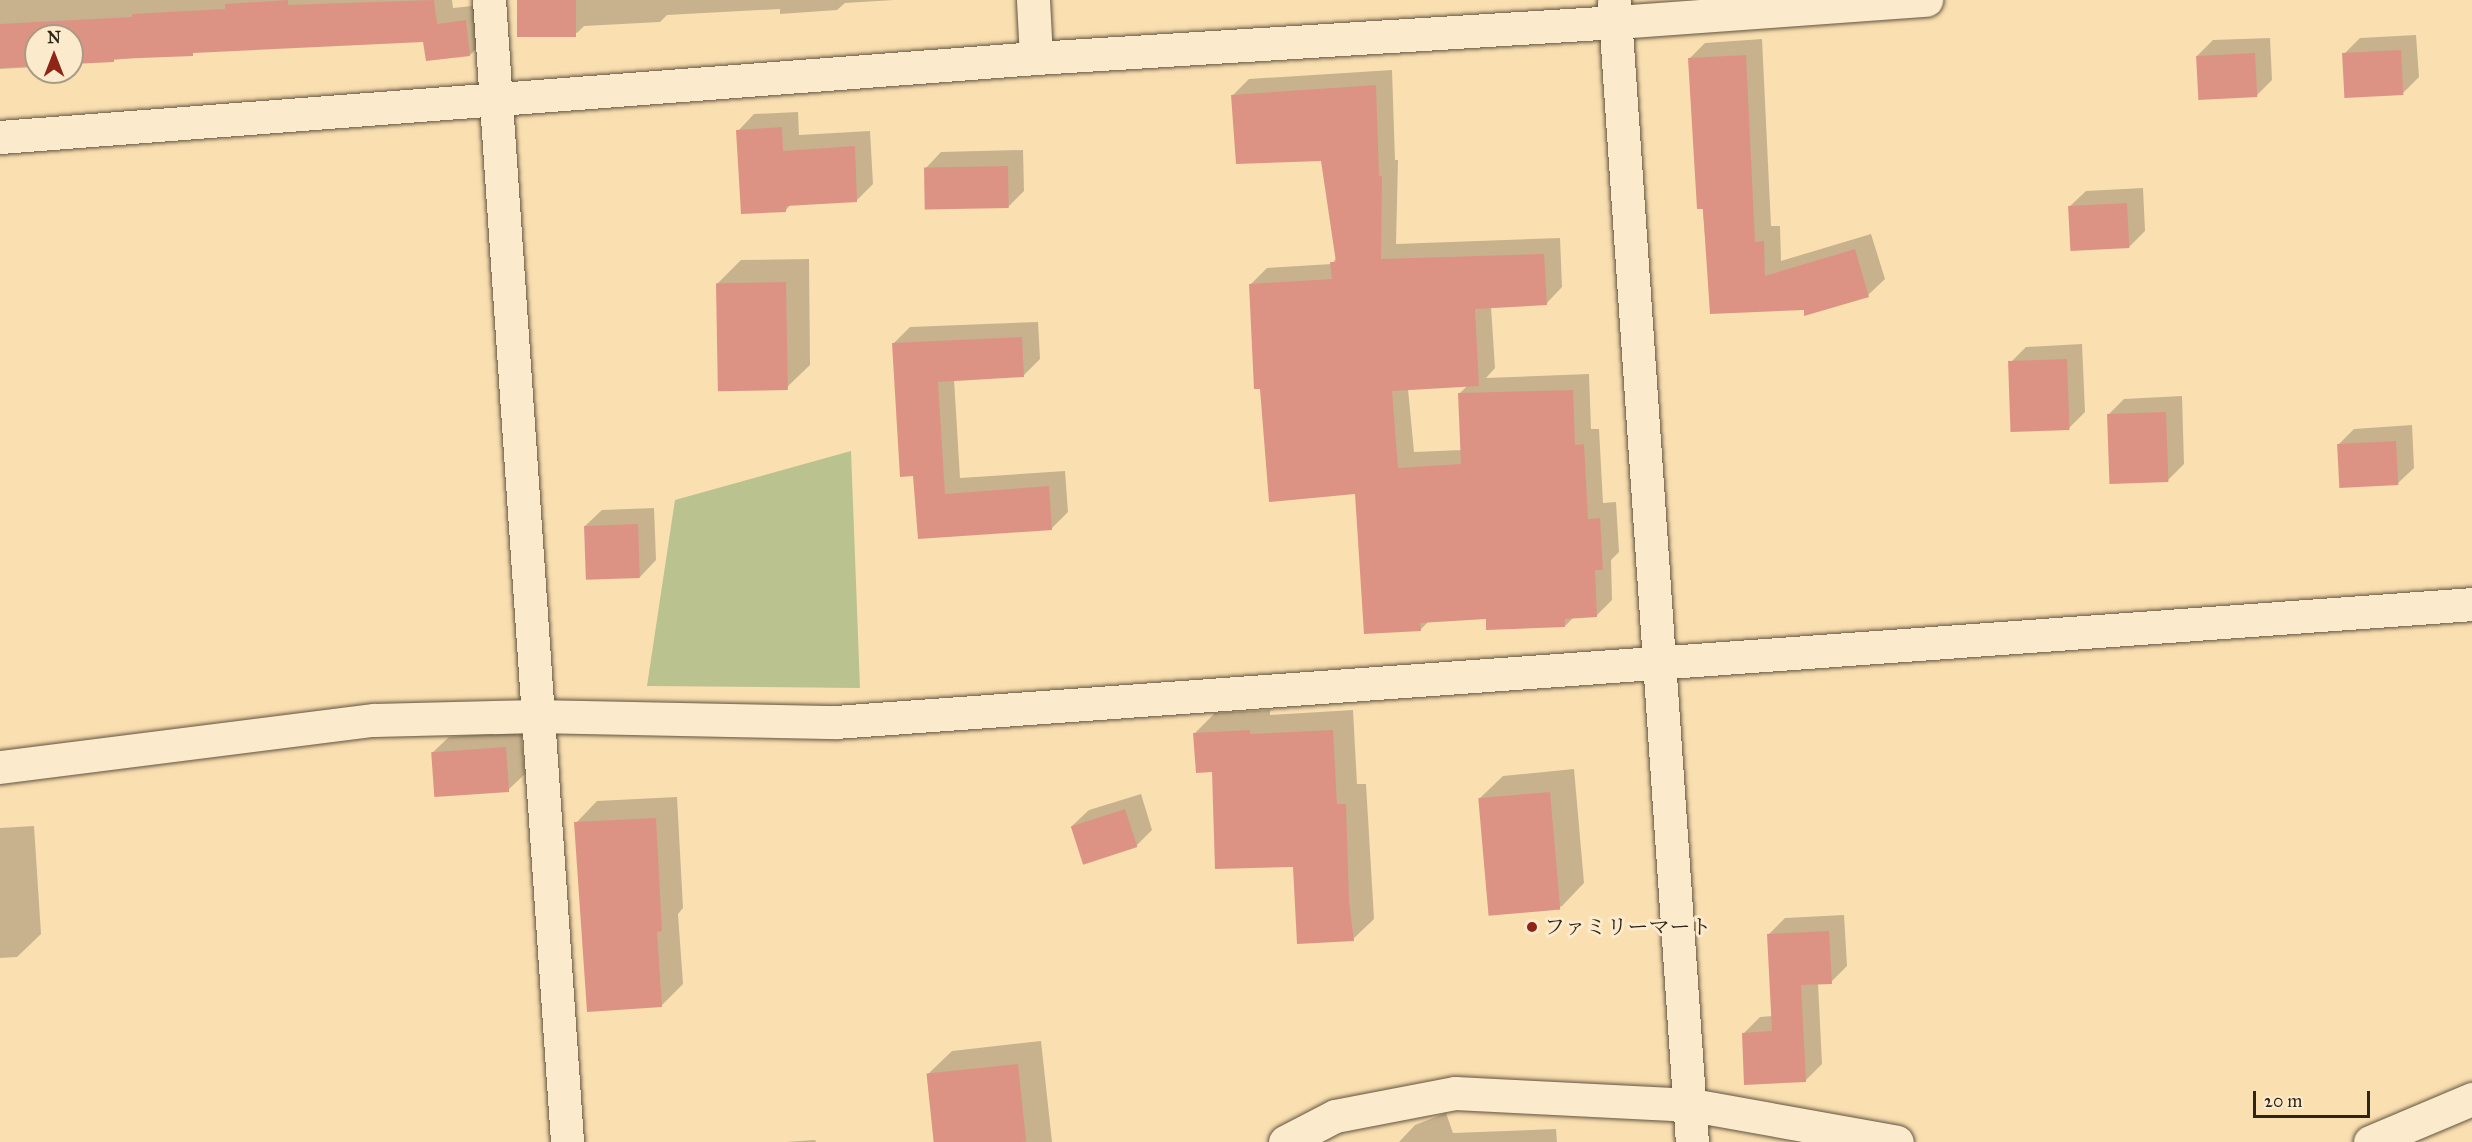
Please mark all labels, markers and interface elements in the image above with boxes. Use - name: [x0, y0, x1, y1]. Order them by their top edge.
- north arrow: [24, 24, 84, 84]
- text: N: [47, 28, 61, 47]
- place label: ファミリーマート: [1544, 914, 1712, 940]
- marker: ファミリーマート: [1525, 920, 1539, 934]
- scale bar: [2256, 1079, 2373, 1117]
- text: 20 m: [2264, 1090, 2302, 1112]

